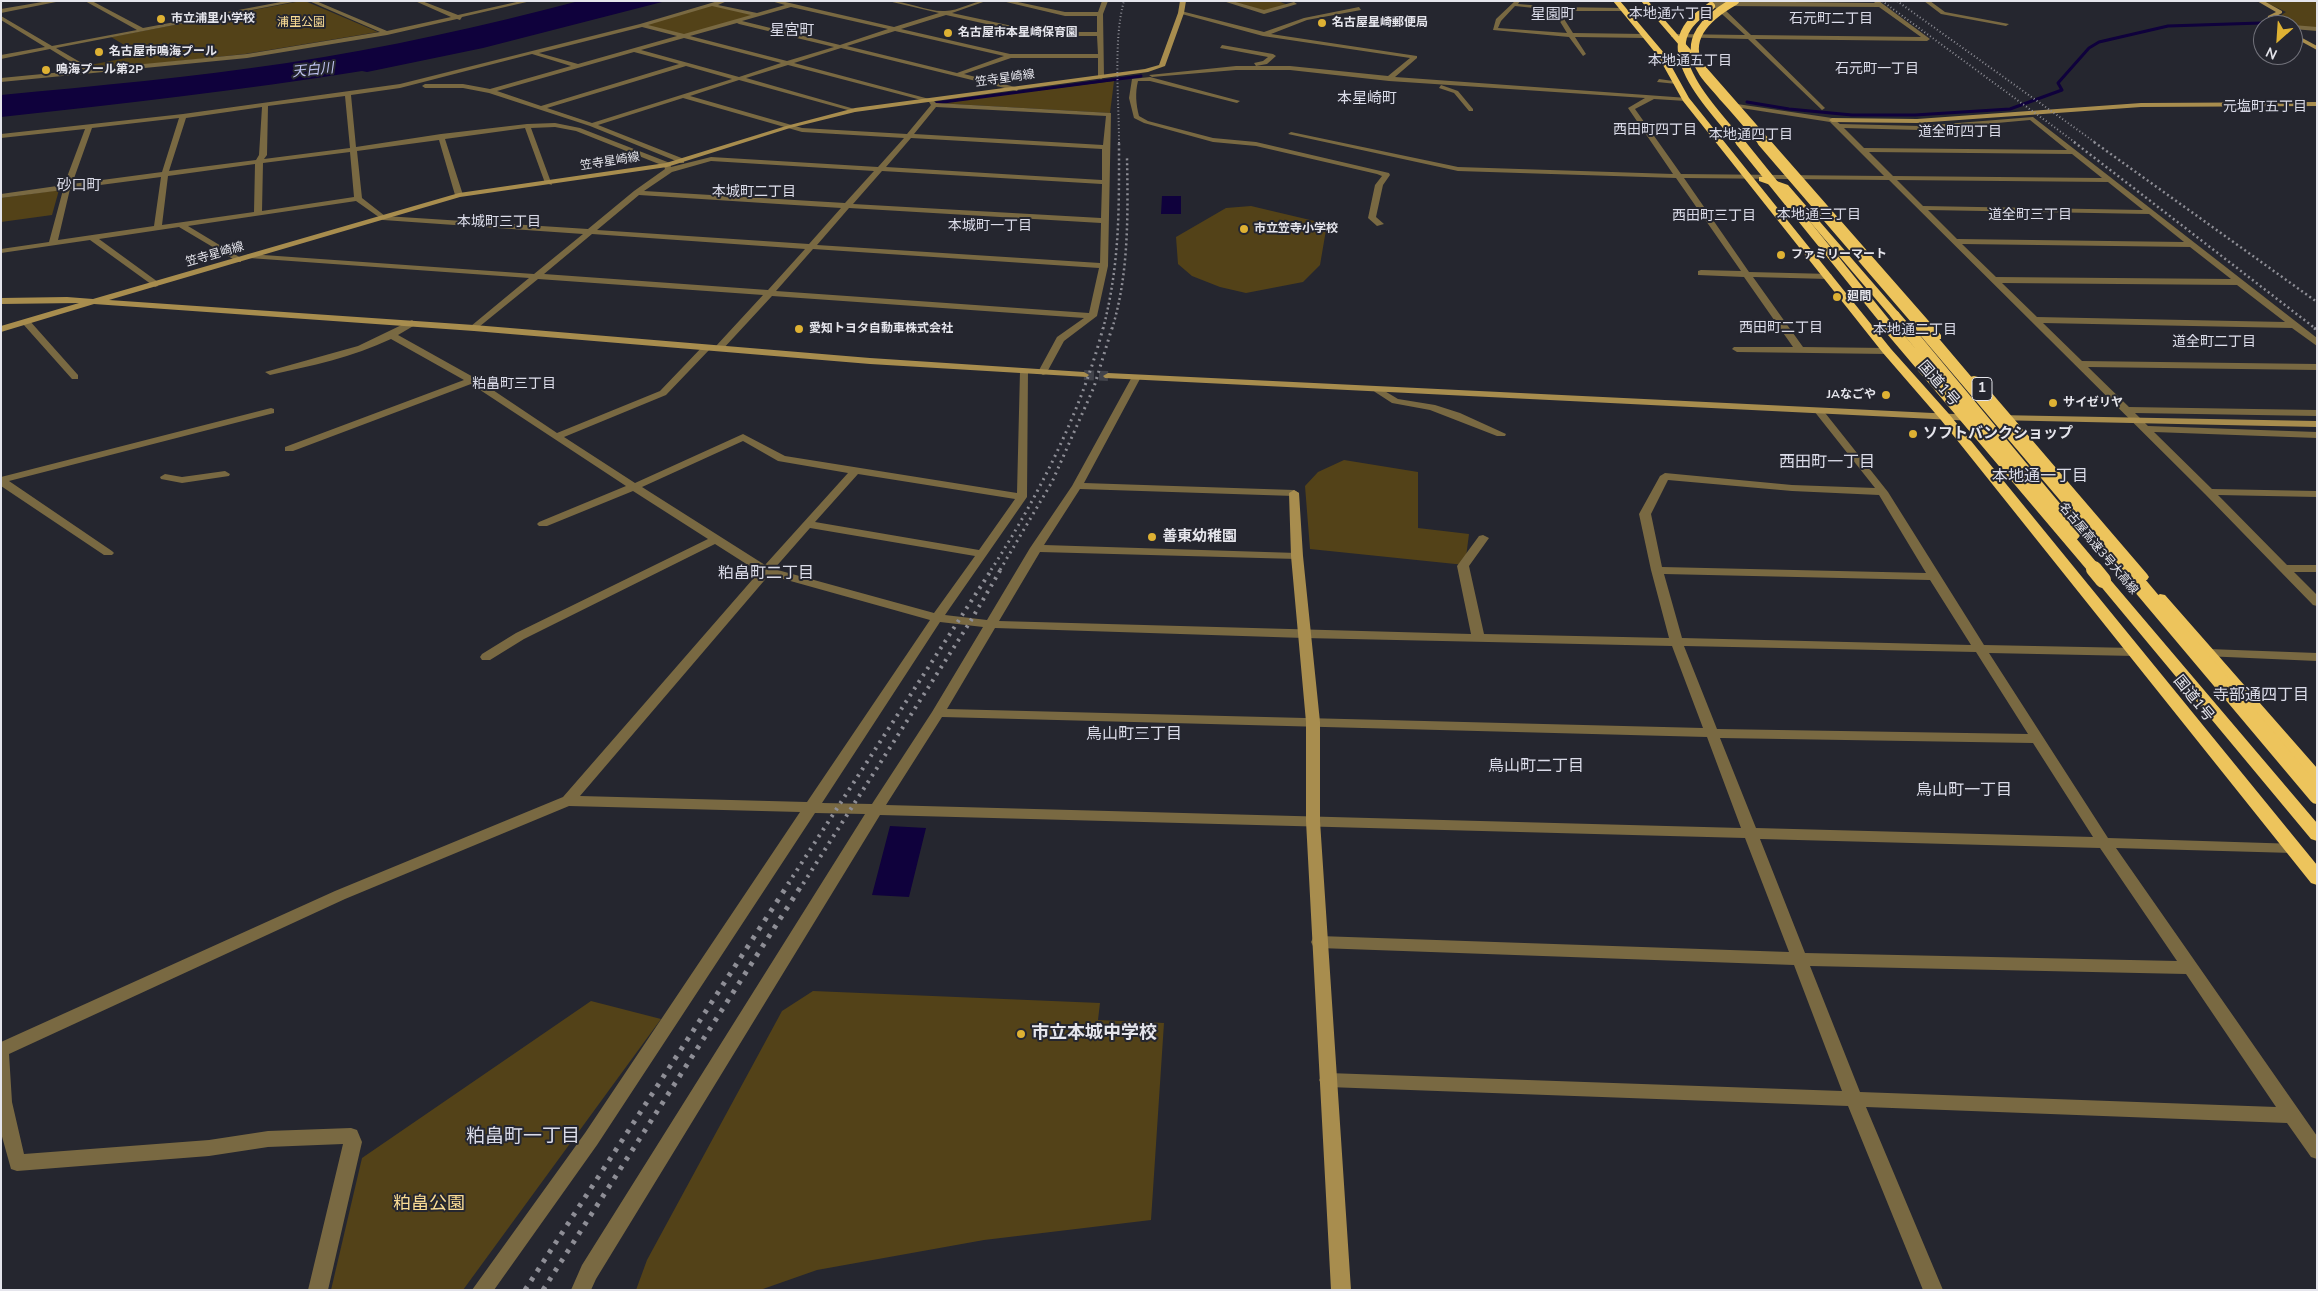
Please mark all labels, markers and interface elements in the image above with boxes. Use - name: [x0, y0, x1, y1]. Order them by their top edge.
- district label: 星園町: [1531, 6, 1575, 24]
- district label: 本地通六丁目: [1629, 7, 1713, 23]
- place label: 市立浦里小学校: [171, 12, 255, 26]
- district label: 石元町二丁目: [1789, 12, 1873, 28]
- marker: 市立浦里小学校: [155, 13, 167, 25]
- north arrow: [2253, 15, 2303, 65]
- park label: 浦里公園: [277, 16, 325, 30]
- place label: 名古屋星崎郵便局: [1332, 16, 1428, 30]
- marker: 名古屋星崎郵便局: [1316, 17, 1328, 29]
- district label: 星宮町: [770, 22, 814, 40]
- place label: 名古屋市本星崎保育園: [958, 26, 1078, 40]
- marker: 名古屋市本星崎保育園: [942, 27, 954, 39]
- text: N: [2263, 42, 2281, 64]
- place label: 名古屋市鳴海プール: [109, 45, 217, 59]
- marker: 名古屋市鳴海プール: [93, 46, 105, 58]
- district label: 本地通五丁目: [1648, 54, 1732, 70]
- water label: 天白川: [291, 60, 335, 82]
- district label: 石元町一丁目: [1835, 62, 1919, 78]
- place label: 鳴海プール第2P: [56, 63, 143, 77]
- marker: 鳴海プール第2P: [40, 64, 52, 76]
- street label: 笠寺星崎線: [974, 68, 1036, 90]
- district label: 本星崎町: [1337, 90, 1397, 108]
- district label: 元塩町五丁目: [2223, 100, 2307, 116]
- district label: 西田町四丁目: [1613, 123, 1697, 139]
- district label: 道全町四丁目: [1918, 125, 2002, 141]
- district label: 本地通四丁目: [1709, 128, 1793, 144]
- street label: 笠寺星崎線: [579, 150, 641, 174]
- district label: 砂口町: [57, 177, 101, 195]
- district label: 本城町二丁目: [712, 185, 796, 201]
- district label: 本地通三丁目: [1777, 208, 1861, 224]
- district label: 道全町三丁目: [1988, 208, 2072, 224]
- district label: 西田町三丁目: [1672, 209, 1756, 225]
- district label: 本城町三丁目: [457, 215, 541, 231]
- district label: 本城町一丁目: [948, 219, 1032, 235]
- place label: 市立笠寺小学校: [1254, 222, 1338, 236]
- marker: 市立笠寺小学校: [1238, 223, 1250, 235]
- street label: 笠寺星崎線: [184, 240, 246, 270]
- place label: ファミリーマート: [1791, 248, 1887, 262]
- marker: ファミリーマート: [1775, 249, 1787, 261]
- place label: 廻間: [1847, 290, 1871, 304]
- marker: 廻間: [1831, 291, 1843, 303]
- district label: 西田町二丁目: [1739, 321, 1823, 337]
- place label: 愛知トヨタ自動車株式会社: [809, 322, 953, 336]
- marker: 愛知トヨタ自動車株式会社: [793, 323, 805, 335]
- district label: 本地通二丁目: [1873, 323, 1957, 339]
- district label: 道全町二丁目: [2172, 335, 2256, 351]
- street label: 国道1号: [1913, 358, 1963, 410]
- district label: 粕畠町三丁目: [472, 377, 556, 393]
- road number: 1: [1972, 378, 1992, 400]
- place label: JAなごや: [1827, 388, 1876, 402]
- marker: JAなごや: [1880, 389, 1892, 401]
- place label: サイゼリヤ: [2063, 396, 2123, 410]
- marker: サイゼリヤ: [2047, 397, 2059, 409]
- place label: ソフトバンクショップ: [1923, 425, 2073, 443]
- marker: ソフトバンクショップ: [1907, 428, 1919, 440]
- district label: 西田町一丁目: [1779, 453, 1875, 473]
- district label: 本地通一丁目: [1992, 467, 2088, 487]
- street label: 名古屋高速3号大高線: [2055, 500, 2141, 598]
- place label: 善東幼稚園: [1162, 528, 1237, 546]
- marker: 善東幼稚園: [1146, 531, 1158, 543]
- district label: 粕畠町二丁目: [718, 564, 814, 584]
- street label: 国道1号: [2169, 672, 2217, 726]
- district label: 寺部通四丁目: [2213, 686, 2309, 706]
- district label: 鳥山町三丁目: [1086, 725, 1182, 745]
- district label: 鳥山町二丁目: [1488, 757, 1584, 777]
- district label: 鳥山町一丁目: [1916, 781, 2012, 801]
- place label: 市立本城中学校: [1031, 1023, 1157, 1045]
- marker: 市立本城中学校: [1015, 1028, 1027, 1040]
- district label: 粕畠町一丁目: [466, 1126, 580, 1148]
- park label: 粕畠公園: [393, 1194, 465, 1216]

